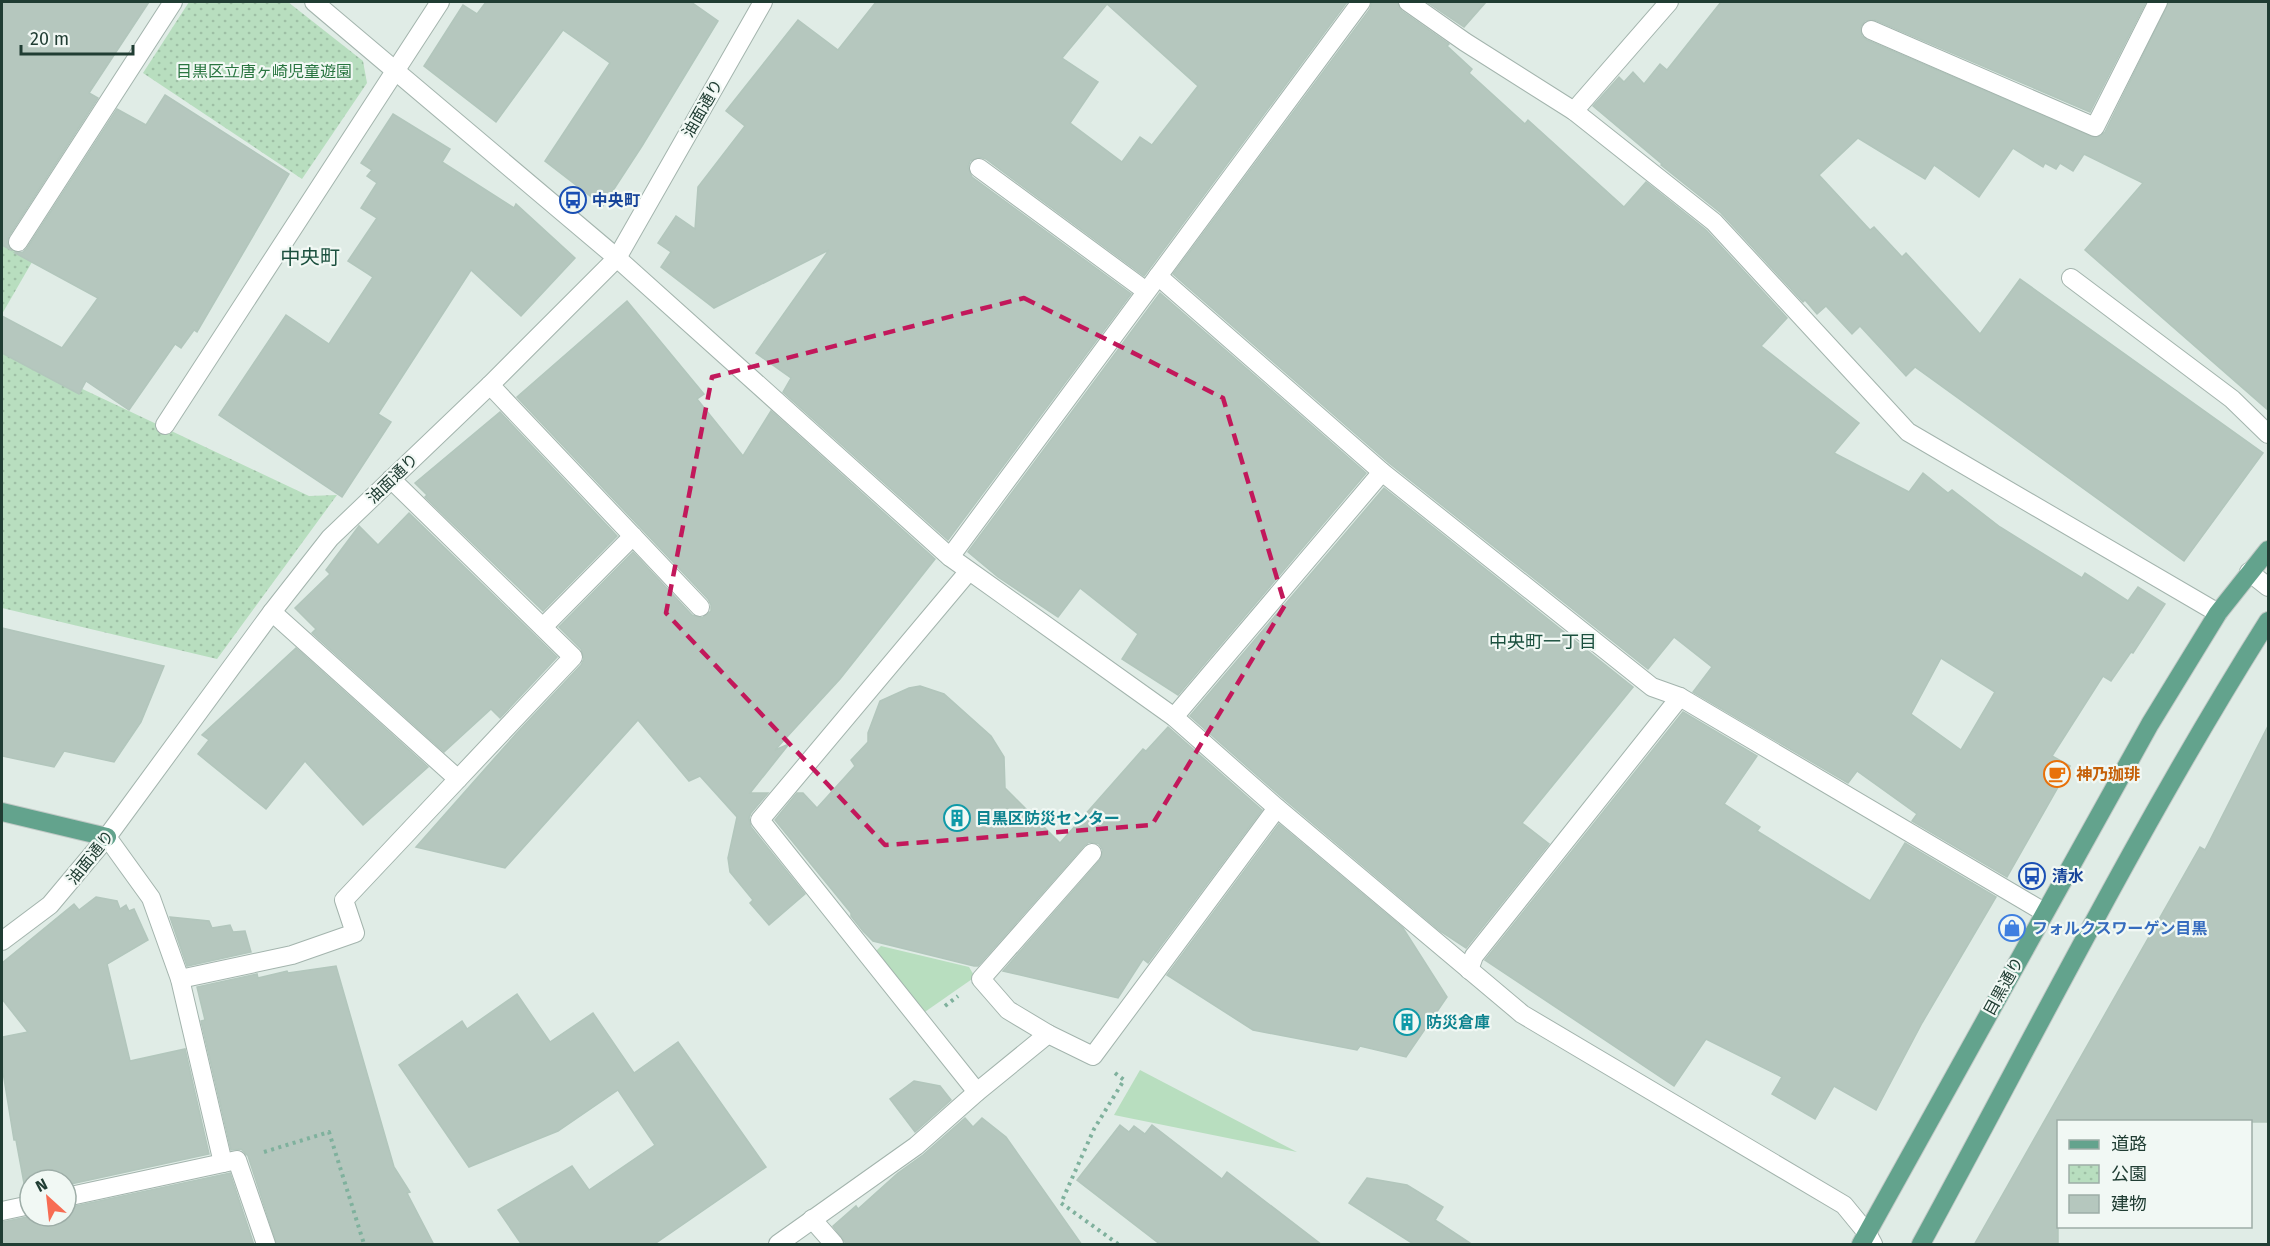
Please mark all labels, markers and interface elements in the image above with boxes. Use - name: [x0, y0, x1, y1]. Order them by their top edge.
- scale bar: [21, 18, 134, 56]
- text: 20 m: [30, 28, 69, 50]
- park label: 目黒区立唐ヶ崎児童遊園: [176, 62, 352, 81]
- street label: 油面通り: [678, 76, 727, 141]
- bus stop icon: 中央町: [558, 185, 588, 215]
- place label: 中央町: [592, 191, 640, 210]
- district label: 中央町: [280, 245, 340, 269]
- street label: 油面通り: [363, 449, 422, 507]
- district label: 中央町一丁目: [1489, 631, 1597, 653]
- cafe icon: 神乃珈琲: [2042, 759, 2072, 789]
- place label: 神乃珈琲: [2076, 765, 2140, 784]
- building icon: 目黒区防災センター: [942, 803, 972, 833]
- place label: 目黒区防災センター: [976, 809, 1120, 828]
- street label: 油面通り: [63, 826, 118, 888]
- bus stop icon: 清水: [2017, 861, 2047, 891]
- place label: 清水: [2052, 867, 2084, 886]
- shop icon: フォルクスワーゲン目黒: [1997, 913, 2027, 943]
- place label: フォルクスワーゲン目黒: [2032, 919, 2208, 938]
- street label: 目黒通り: [1980, 954, 2027, 1019]
- building icon: 防災倉庫: [1392, 1007, 1422, 1037]
- place label: 防災倉庫: [1426, 1013, 1490, 1032]
- legend: [2057, 1120, 2252, 1228]
- text: 道路: [2111, 1133, 2147, 1155]
- text: 公園: [2111, 1163, 2147, 1185]
- north arrow: [18, 1168, 78, 1228]
- text: N: [32, 1174, 50, 1196]
- text: 建物: [2111, 1193, 2147, 1215]

